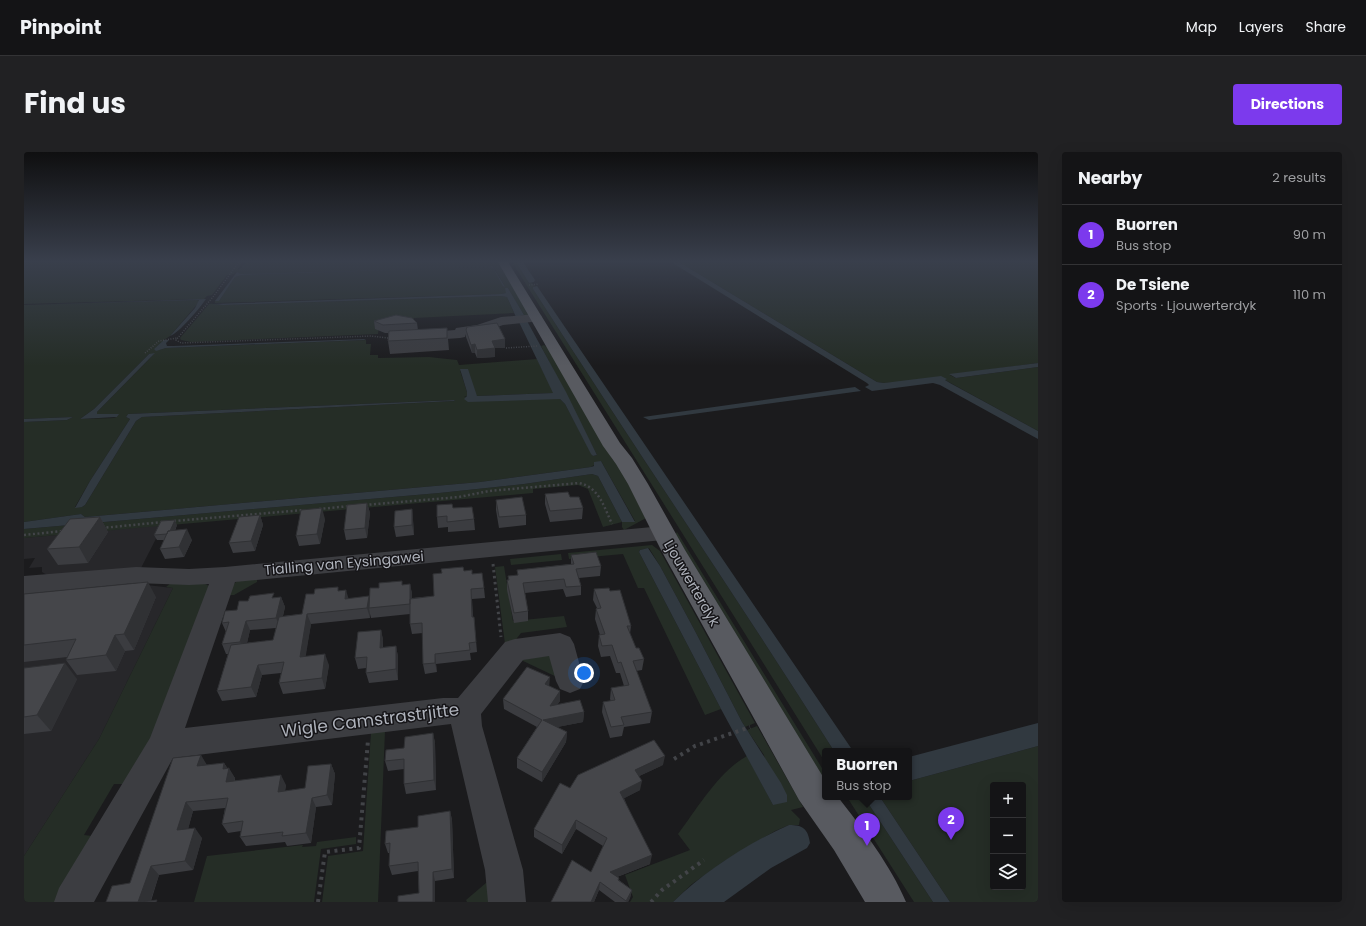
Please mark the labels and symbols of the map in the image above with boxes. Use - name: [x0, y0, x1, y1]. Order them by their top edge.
- street label: Ljouwerterdyk: [659, 536, 725, 630]
- street label: Tialling van Eysingawei: [263, 546, 425, 580]
- your location: [574, 663, 594, 683]
- street label: Wigle Camstrastrjitte: [280, 697, 460, 743]
- pin: 2: [938, 807, 964, 840]
- pin: 1: [854, 813, 880, 846]

